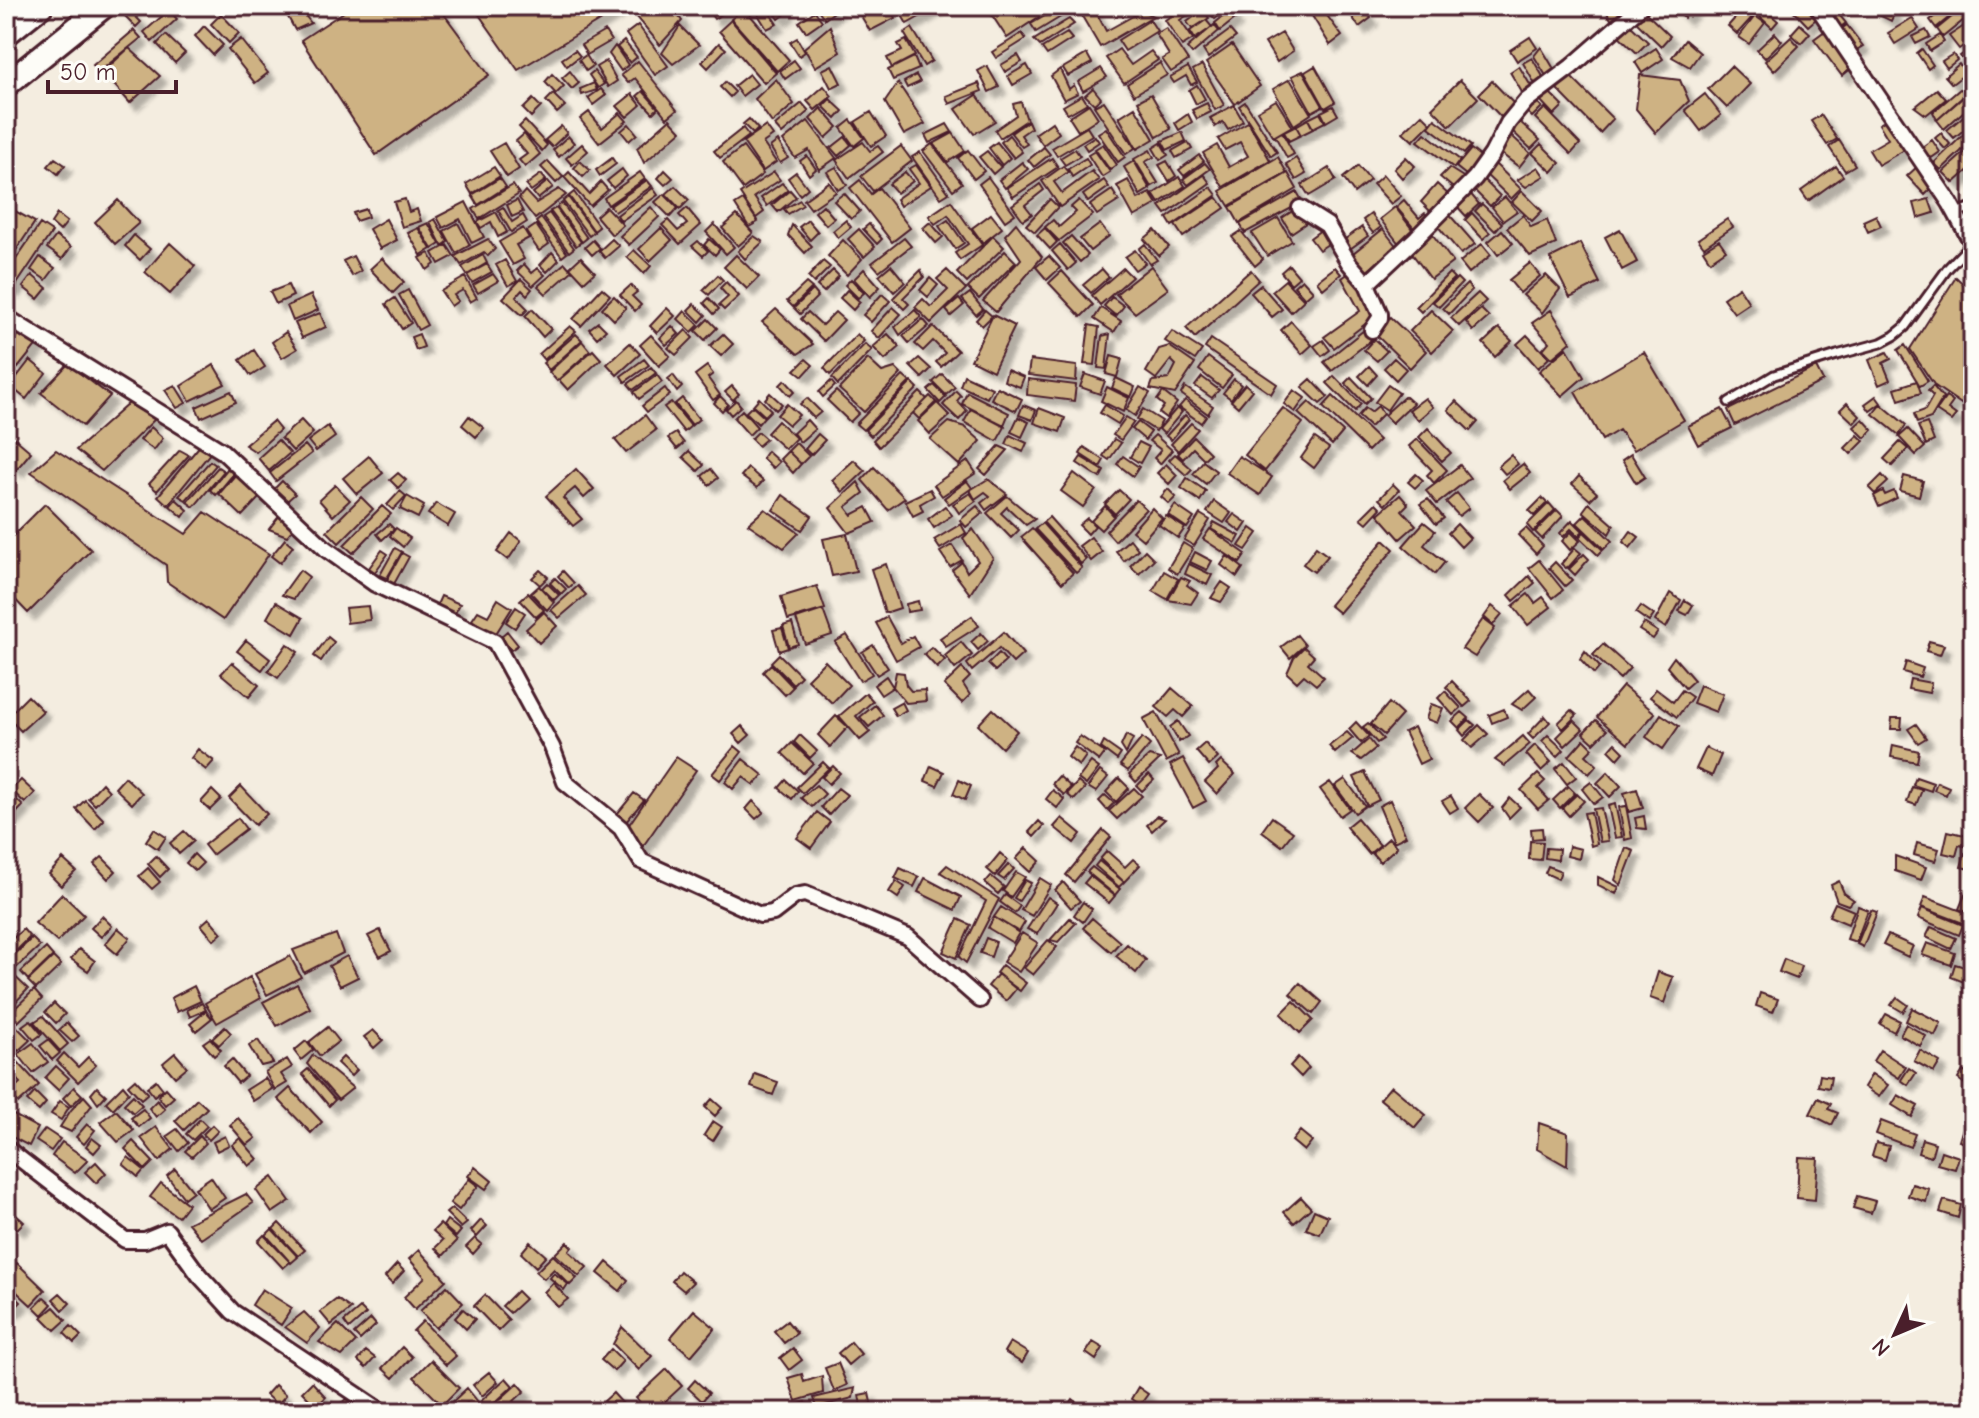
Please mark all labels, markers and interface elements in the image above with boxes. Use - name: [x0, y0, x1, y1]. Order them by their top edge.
- scale bar: [48, 44, 176, 94]
- text: 50 m: [60, 58, 116, 86]
- north arrow: [1855, 1294, 1935, 1374]
- text: N: [1867, 1333, 1896, 1361]

